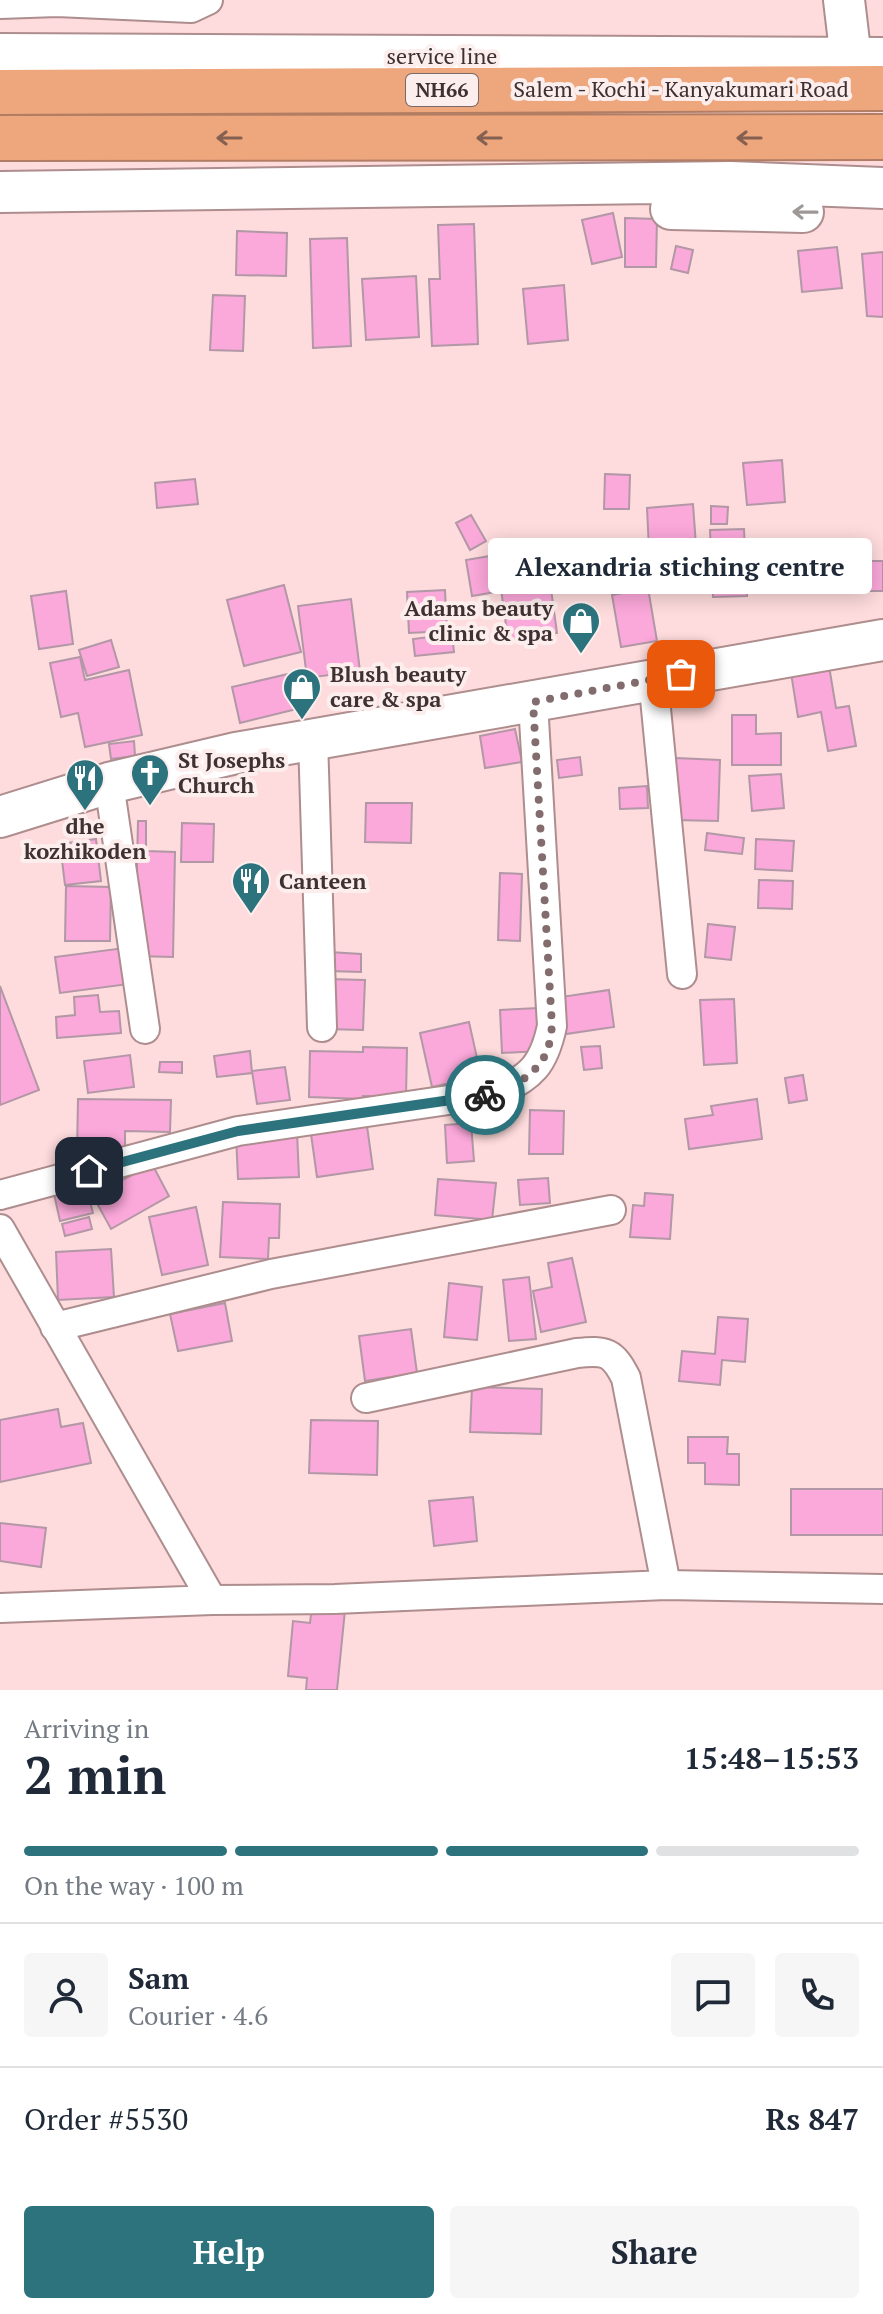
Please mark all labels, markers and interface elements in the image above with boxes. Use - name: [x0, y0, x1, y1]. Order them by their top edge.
- street label: service line: [387, 41, 497, 70]
- road number: NH66: [406, 74, 478, 106]
- street label: Salem - Kochi - Kanyakumari Road: [513, 74, 849, 103]
- one-way arrow: [216, 130, 243, 146]
- one-way arrow: [476, 130, 503, 146]
- one-way arrow: [736, 130, 763, 146]
- one-way arrow: [792, 205, 819, 220]
- callout: Alexandria stiching centre: [489, 538, 873, 594]
- text: Alexandria stiching centre: [515, 549, 845, 583]
- place label: Adams beauty clinic & spa: [404, 593, 553, 647]
- shop icon: Adams beauty clinic & spa: [560, 600, 602, 655]
- pin: [647, 640, 715, 708]
- icon: bag: [659, 652, 703, 696]
- place label: Blush beauty care & spa: [330, 659, 467, 713]
- shop icon: Blush beauty care & spa: [281, 666, 323, 721]
- place label: St Josephs Church: [178, 745, 285, 799]
- church icon: St Josephs Church: [129, 752, 171, 807]
- restaurant icon: dhe kozhikoden: [64, 757, 106, 812]
- place label: dhe kozhikoden: [24, 811, 146, 865]
- restaurant icon: Canteen: [230, 860, 272, 915]
- place label: Canteen: [279, 866, 366, 895]
- courier: [445, 1055, 525, 1135]
- icon: bike: [463, 1073, 507, 1117]
- pin: [55, 1137, 123, 1205]
- icon: home: [67, 1149, 111, 1193]
- text: Arriving in: [24, 1711, 149, 1745]
- text: 15:48–15:53: [684, 1738, 859, 1778]
- text: 2 min: [24, 1740, 166, 1809]
- text: On the way · 100 m: [24, 1868, 244, 1902]
- button: person: [24, 1953, 108, 2037]
- button: chat: [671, 1953, 755, 2037]
- button: phone: [775, 1953, 859, 2037]
- text: Sam: [128, 1958, 189, 1998]
- text: Courier · 4.6: [128, 1998, 268, 2032]
- text: Order #5530: [24, 2099, 188, 2139]
- text: Rs 847: [766, 2099, 859, 2139]
- button: Help: [24, 2206, 434, 2298]
- button: Share: [450, 2206, 859, 2298]

